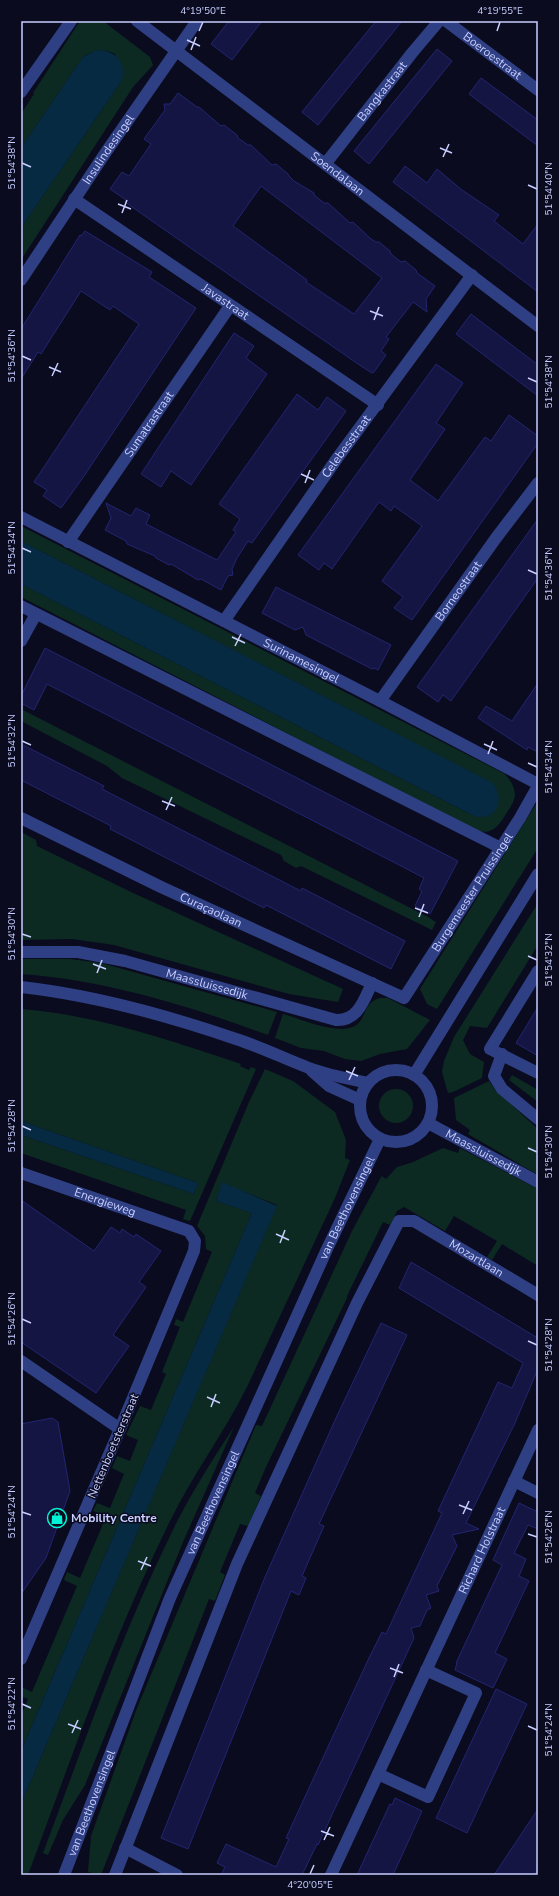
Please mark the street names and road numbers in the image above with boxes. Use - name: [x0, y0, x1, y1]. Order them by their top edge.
- street label: Boeroestraat: [460, 29, 526, 84]
- street label: Bangkastraat: [354, 57, 411, 125]
- street label: Insulindesingel: [79, 111, 138, 188]
- street label: Soendalaan: [307, 148, 368, 199]
- street label: Javastraat: [198, 279, 253, 324]
- street label: Sumatrastraat: [121, 387, 178, 460]
- street label: Celebesstraat: [318, 411, 375, 481]
- street label: Borneostraat: [431, 557, 486, 624]
- street label: Surinamesingel: [261, 635, 343, 687]
- street label: Burgemeester Pruissingel: [428, 829, 517, 955]
- street label: Curaçaolaan: [177, 889, 245, 931]
- street label: Maassluissedijk: [164, 965, 251, 1003]
- street label: Maassluissedijk: [443, 1126, 525, 1180]
- street label: van Beethovensingel: [315, 1153, 379, 1262]
- street label: Energieweg: [72, 1184, 138, 1220]
- street label: Mozartlaan: [446, 1236, 506, 1281]
- street label: Nettenboetsterstraat: [84, 1390, 143, 1501]
- street label: van Beethovensingel: [182, 1448, 243, 1557]
- street label: Richard Holstraat: [455, 1504, 509, 1597]
- street label: van Beethovensingel: [64, 1747, 119, 1859]

